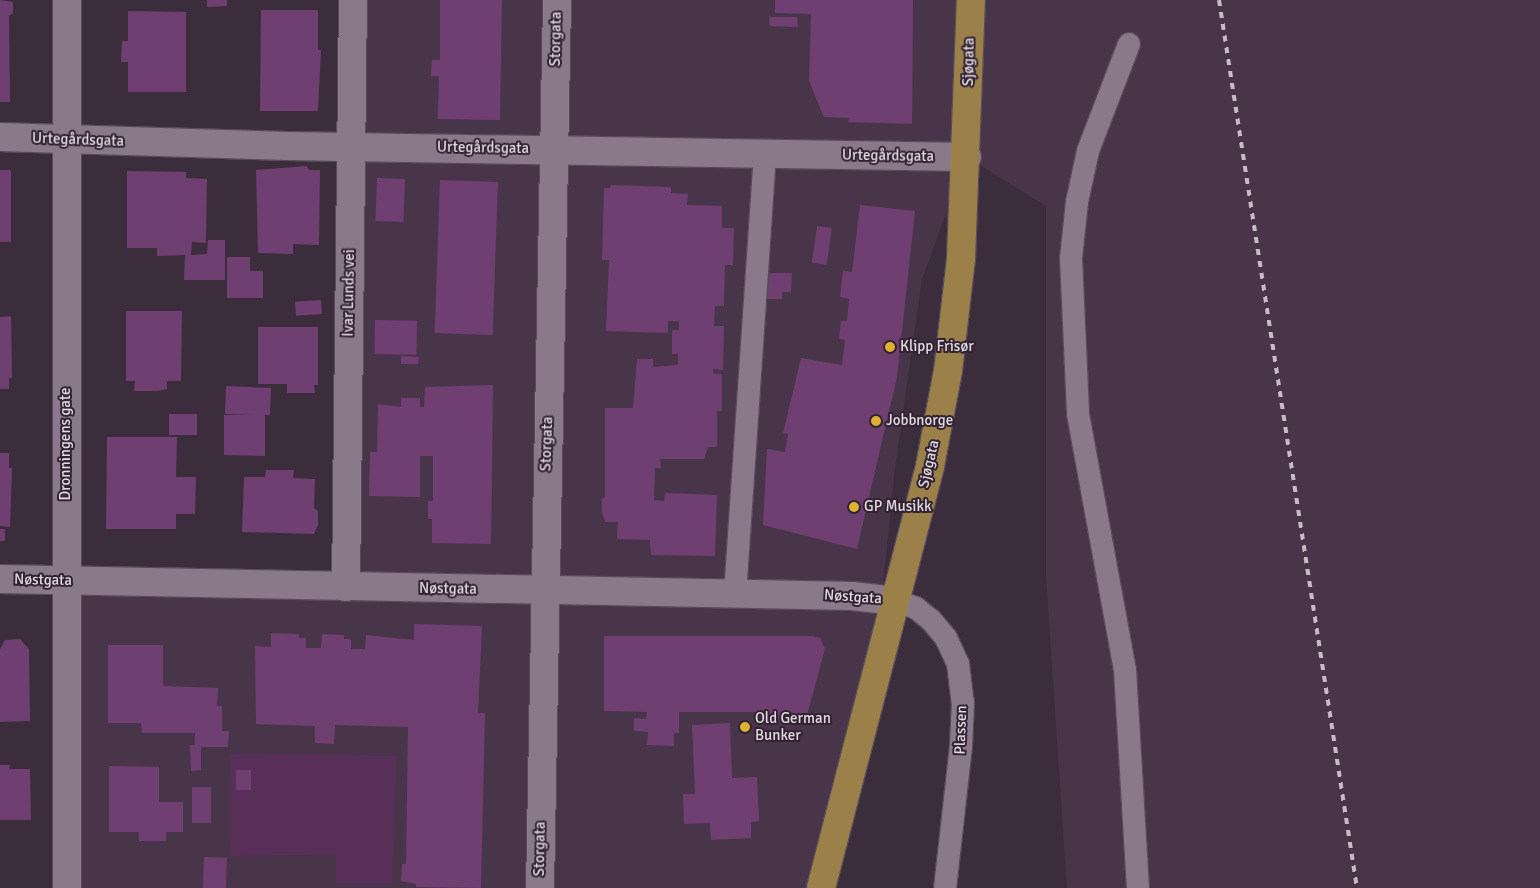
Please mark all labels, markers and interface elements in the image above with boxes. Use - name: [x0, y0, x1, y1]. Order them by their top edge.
- street label: Storgata: [547, 11, 565, 67]
- street label: Sjøgata: [960, 38, 978, 86]
- street label: Urtegårdsgata: [32, 129, 124, 151]
- street label: Urtegårdsgata: [437, 138, 529, 158]
- street label: Urtegårdsgata: [842, 146, 934, 166]
- street label: Ivar Lunds vei: [339, 249, 359, 337]
- place label: Klipp Frisør: [900, 338, 974, 356]
- marker: Klipp Frisør: [884, 341, 896, 353]
- street label: Dronningens gate: [57, 388, 75, 500]
- place label: Jobbnorge: [886, 412, 953, 430]
- marker: Jobbnorge: [870, 415, 882, 427]
- street label: Storgata: [537, 416, 557, 472]
- street label: Sjøgata: [915, 438, 943, 490]
- place label: GP Musikk: [864, 498, 931, 516]
- marker: GP Musikk: [848, 501, 860, 513]
- street label: Nøstgata: [14, 570, 72, 590]
- street label: Nøstgata: [419, 579, 477, 599]
- street label: Nøstgata: [823, 586, 883, 608]
- street label: Plassen: [951, 705, 971, 755]
- place label: Old German Bunker: [755, 709, 831, 744]
- marker: Old German Bunker: [739, 721, 751, 733]
- street label: Storgata: [531, 821, 549, 877]

